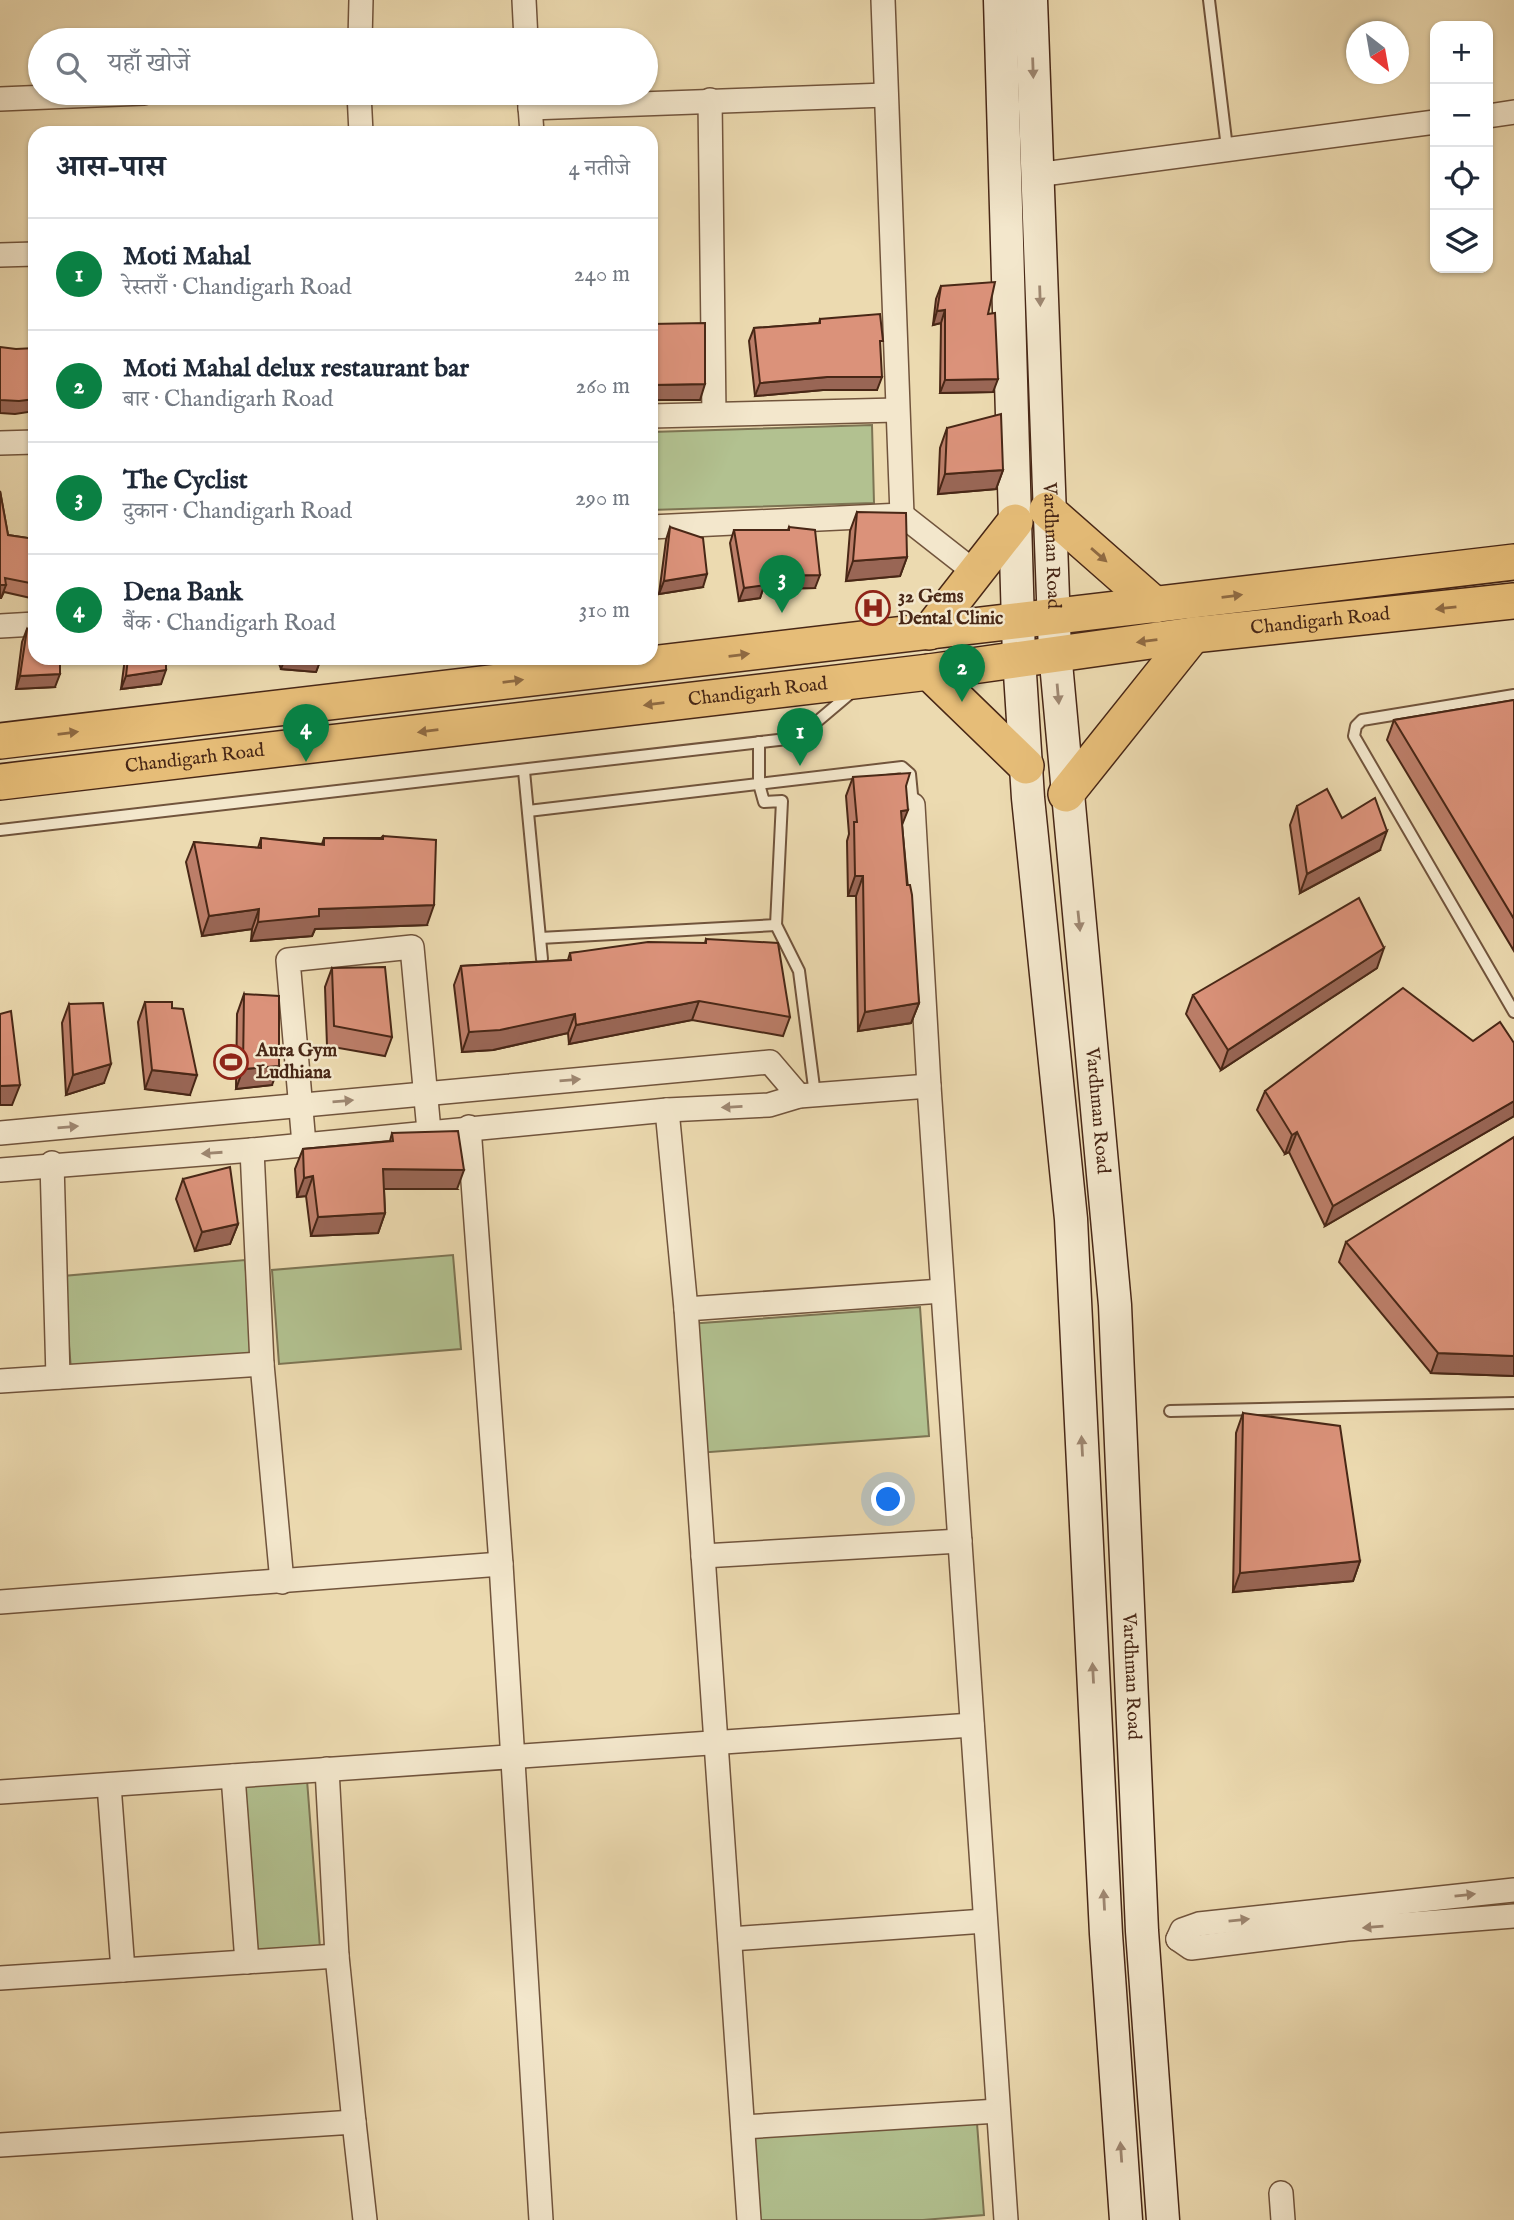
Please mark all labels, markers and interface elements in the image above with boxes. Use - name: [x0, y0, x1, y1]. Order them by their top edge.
- north arrow: [1346, 21, 1409, 84]
- map controls: [1430, 21, 1493, 273]
- button: +: [1430, 21, 1493, 84]
- search box: [28, 28, 658, 105]
- text: यहाँ खोजें: [108, 47, 190, 80]
- icon: search: [52, 48, 90, 86]
- one-way arrow: [1027, 57, 1039, 79]
- button: −: [1430, 84, 1493, 147]
- button: locate: [1430, 147, 1493, 210]
- text: आस-पास: [56, 149, 165, 187]
- text: 4 नतीजे: [568, 154, 630, 183]
- button: layers: [1430, 210, 1493, 273]
- text: Moti Mahal: [123, 240, 251, 273]
- text: 1: [75, 260, 83, 289]
- text: 240 m: [574, 260, 630, 289]
- text: रेस्तराँ · Chandigarh Road: [123, 273, 352, 302]
- one-way arrow: [1035, 285, 1046, 307]
- text: Moti Mahal delux restaurant bar: [123, 352, 469, 385]
- text: 2: [74, 372, 84, 401]
- text: 260 m: [575, 372, 630, 401]
- text: बार · Chandigarh Road: [123, 385, 333, 414]
- text: The Cyclist: [123, 464, 248, 497]
- street label: Vardhman Road: [1037, 481, 1065, 610]
- text: 3: [75, 484, 83, 513]
- text: 290 m: [575, 484, 630, 513]
- text: दुकान · Chandigarh Road: [123, 497, 352, 526]
- one-way arrow: [1090, 547, 1107, 562]
- pin: 3: [759, 555, 805, 613]
- text: Dena Bank: [123, 576, 243, 609]
- place label: 32 Gems Dental Clinic: [898, 585, 1003, 631]
- hospital icon: 32 Gems Dental Clinic: [854, 589, 892, 627]
- one-way arrow: [1221, 590, 1243, 601]
- text: 4: [73, 596, 85, 625]
- text: 310 m: [579, 596, 630, 625]
- street label: Chandigarh Road: [1249, 602, 1392, 641]
- one-way arrow: [1435, 603, 1457, 614]
- text: बैंक · Chandigarh Road: [123, 609, 335, 638]
- one-way arrow: [1136, 635, 1158, 646]
- pin: 2: [939, 644, 985, 702]
- one-way arrow: [728, 649, 750, 660]
- street label: Chandigarh Road: [687, 672, 829, 712]
- one-way arrow: [502, 675, 524, 686]
- one-way arrow: [1053, 683, 1064, 705]
- one-way arrow: [643, 699, 665, 710]
- pin: 4: [283, 704, 329, 762]
- pin: 1: [777, 708, 823, 766]
- one-way arrow: [417, 726, 439, 737]
- one-way arrow: [57, 727, 79, 738]
- street label: Chandigarh Road: [124, 739, 266, 779]
- one-way arrow: [1074, 910, 1085, 932]
- place label: Aura Gym Ludhiana: [255, 1039, 337, 1085]
- sports icon: Aura Gym Ludhiana: [212, 1043, 250, 1081]
- street label: Vardhman Road: [1079, 1045, 1115, 1176]
- one-way arrow: [559, 1074, 581, 1085]
- one-way arrow: [332, 1095, 354, 1106]
- one-way arrow: [721, 1101, 743, 1112]
- one-way arrow: [57, 1121, 79, 1132]
- one-way arrow: [201, 1147, 223, 1158]
- one-way arrow: [1077, 1435, 1088, 1457]
- your location: [871, 1482, 905, 1516]
- street label: Vardhman Road: [1116, 1612, 1146, 1741]
- one-way arrow: [1088, 1662, 1099, 1684]
- one-way arrow: [1099, 1889, 1110, 1911]
- one-way arrow: [1454, 1889, 1476, 1900]
- one-way arrow: [1228, 1914, 1250, 1925]
- one-way arrow: [1361, 1922, 1383, 1933]
- one-way arrow: [1115, 2141, 1126, 2163]

